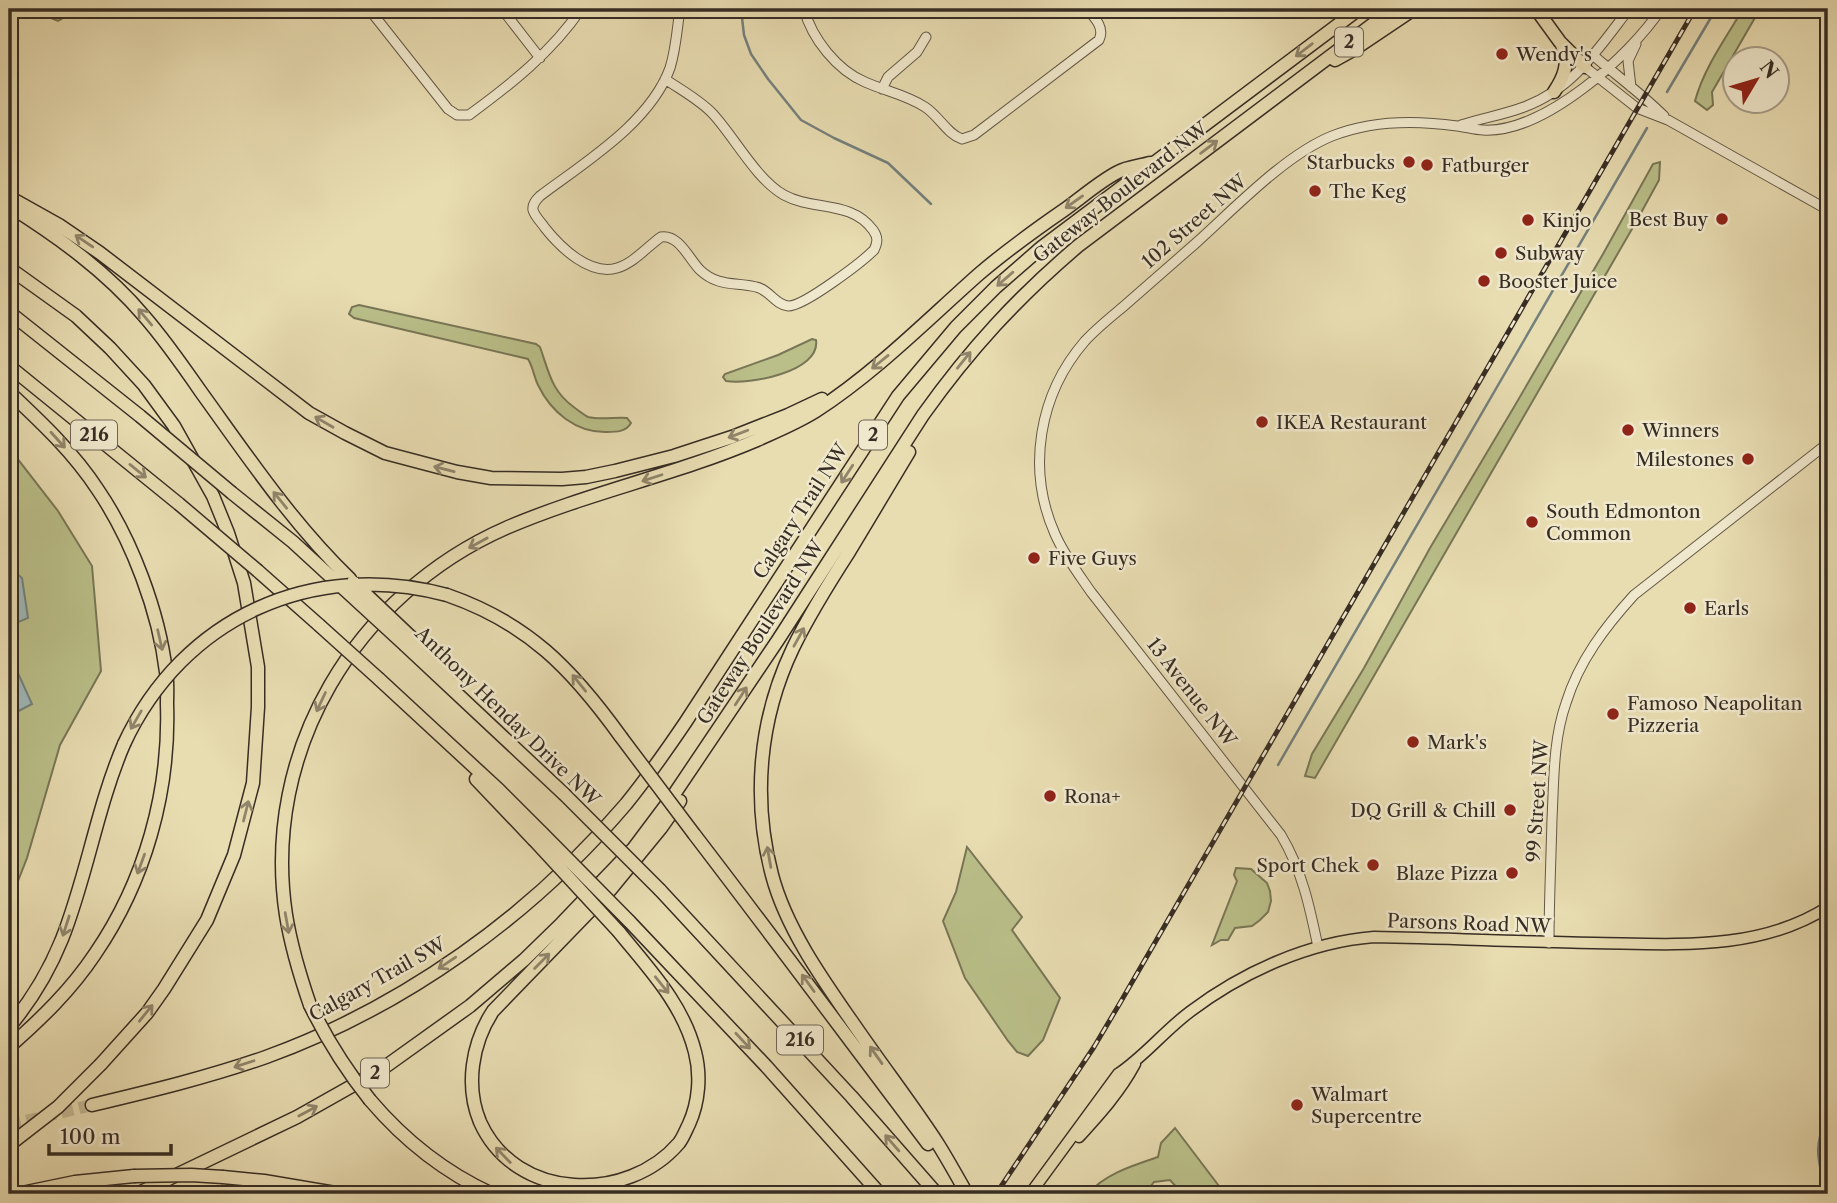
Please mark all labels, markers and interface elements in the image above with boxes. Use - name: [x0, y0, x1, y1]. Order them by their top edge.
- road number: 2: [1335, 28, 1363, 56]
- one-way arrow: [1295, 42, 1314, 57]
- place label: Wendy's: [1515, 43, 1592, 66]
- marker: Wendy's: [1494, 46, 1510, 62]
- north arrow: [1722, 46, 1792, 116]
- text: N: [1755, 56, 1783, 83]
- street label: Gateway Boulevard NW: [1028, 116, 1213, 268]
- one-way arrow: [1199, 140, 1218, 155]
- place label: Starbucks: [1306, 151, 1395, 174]
- marker: Starbucks: [1401, 154, 1417, 170]
- place label: Fatburger: [1441, 154, 1529, 177]
- marker: Fatburger: [1419, 157, 1435, 173]
- street label: 102 Street NW: [1137, 169, 1252, 273]
- place label: The Keg: [1329, 180, 1407, 203]
- marker: The Keg: [1307, 183, 1323, 199]
- one-way arrow: [1065, 195, 1084, 209]
- place label: Best Buy: [1629, 208, 1708, 231]
- place label: Kinjo: [1542, 209, 1592, 232]
- marker: Best Buy: [1714, 211, 1730, 227]
- marker: Kinjo: [1520, 212, 1536, 228]
- one-way arrow: [74, 234, 94, 248]
- place label: Subway: [1515, 242, 1585, 265]
- marker: Subway: [1493, 245, 1509, 261]
- place label: Booster Juice: [1498, 270, 1617, 293]
- one-way arrow: [997, 271, 1015, 287]
- marker: Booster Juice: [1476, 273, 1492, 289]
- one-way arrow: [137, 309, 153, 327]
- one-way arrow: [956, 352, 972, 370]
- one-way arrow: [871, 354, 889, 370]
- place label: IKEA Restaurant: [1276, 411, 1427, 434]
- marker: IKEA Restaurant: [1254, 414, 1270, 430]
- one-way arrow: [315, 415, 335, 429]
- place label: Winners: [1641, 419, 1719, 442]
- road number: 216: [71, 421, 117, 450]
- road number: 2: [859, 421, 887, 450]
- marker: Winners: [1620, 422, 1636, 438]
- one-way arrow: [728, 429, 749, 442]
- one-way arrow: [49, 431, 66, 448]
- street label: Calgary Trail NW: [748, 438, 853, 583]
- place label: Milestones: [1635, 448, 1734, 471]
- marker: Milestones: [1740, 451, 1756, 467]
- one-way arrow: [433, 462, 456, 475]
- one-way arrow: [129, 463, 147, 479]
- one-way arrow: [840, 464, 855, 483]
- one-way arrow: [641, 473, 663, 485]
- one-way arrow: [273, 491, 288, 509]
- place label: South Edmonton Common: [1546, 500, 1701, 545]
- marker: South Edmonton Common: [1524, 514, 1540, 530]
- street label: Gateway Boulevard NW: [692, 535, 829, 729]
- one-way arrow: [468, 537, 489, 550]
- place label: Five Guys: [1048, 547, 1137, 570]
- marker: Five Guys: [1026, 550, 1042, 566]
- place label: Earls: [1704, 597, 1749, 620]
- marker: Earls: [1682, 600, 1698, 616]
- street label: Anthony Henday Drive NW: [410, 621, 606, 812]
- one-way arrow: [792, 627, 806, 647]
- one-way arrow: [153, 628, 167, 651]
- street label: 13 Avenue NW: [1142, 633, 1242, 752]
- one-way arrow: [571, 674, 587, 692]
- one-way arrow: [734, 687, 749, 706]
- one-way arrow: [313, 691, 327, 712]
- place label: Famoso Neapolitan Pizzeria: [1627, 692, 1802, 737]
- marker: Famoso Neapolitan Pizzeria: [1605, 706, 1621, 722]
- one-way arrow: [129, 710, 143, 730]
- place label: Mark's: [1427, 731, 1487, 754]
- marker: Mark's: [1405, 734, 1421, 750]
- street label: 99 Street NW: [1522, 738, 1553, 863]
- place label: Rona+: [1064, 785, 1121, 808]
- marker: Rona+: [1042, 788, 1058, 804]
- place label: DQ Grill & Chill: [1350, 799, 1496, 822]
- one-way arrow: [240, 800, 253, 823]
- marker: DQ Grill & Chill: [1502, 802, 1518, 818]
- one-way arrow: [762, 846, 775, 869]
- one-way arrow: [134, 852, 147, 874]
- place label: Sport Chek: [1256, 854, 1360, 877]
- marker: Sport Chek: [1365, 857, 1381, 873]
- place label: Blaze Pizza: [1396, 862, 1498, 885]
- marker: Blaze Pizza: [1504, 865, 1520, 881]
- street label: Parsons Road NW: [1387, 909, 1553, 938]
- one-way arrow: [281, 911, 295, 934]
- one-way arrow: [59, 914, 72, 936]
- street label: Calgary Trail SW: [305, 932, 451, 1026]
- one-way arrow: [533, 952, 550, 969]
- one-way arrow: [438, 956, 457, 971]
- one-way arrow: [801, 974, 815, 993]
- one-way arrow: [654, 975, 669, 993]
- one-way arrow: [138, 1005, 154, 1023]
- road number: 216: [777, 1026, 823, 1055]
- one-way arrow: [735, 1032, 752, 1049]
- one-way arrow: [869, 1046, 883, 1066]
- road number: 2: [361, 1058, 389, 1088]
- one-way arrow: [233, 1059, 255, 1071]
- place label: Walmart Supercentre: [1310, 1083, 1422, 1128]
- marker: Walmart Supercentre: [1289, 1097, 1305, 1113]
- one-way arrow: [297, 1103, 318, 1117]
- scale bar: [49, 1112, 172, 1156]
- text: 100 m: [60, 1124, 121, 1149]
- one-way arrow: [884, 1134, 900, 1152]
- one-way arrow: [495, 1146, 511, 1164]

